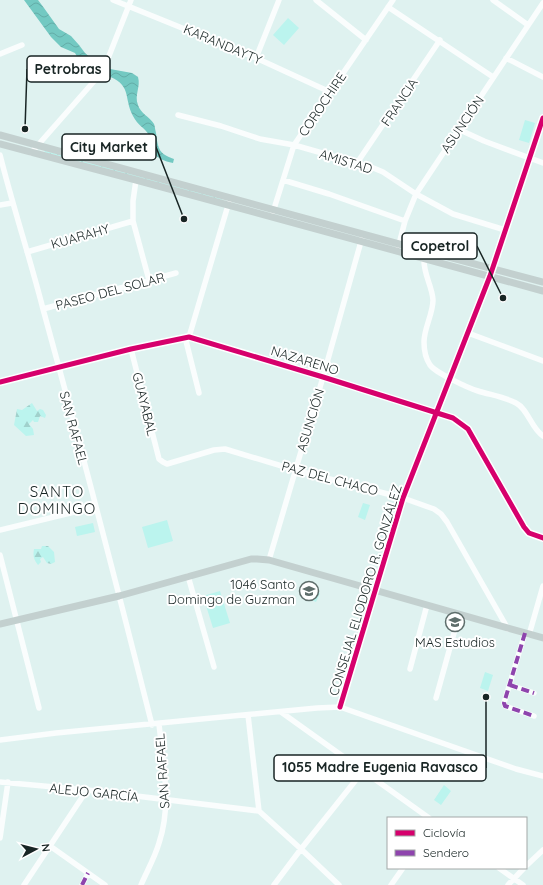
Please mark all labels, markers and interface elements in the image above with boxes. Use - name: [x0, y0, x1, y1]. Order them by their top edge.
- street label: KARANDAYTY: [181, 20, 265, 68]
- callout: Petrobras: [27, 56, 110, 82]
- text: Petrobras: [34, 60, 102, 78]
- street label: COROCHIRE: [295, 69, 349, 139]
- street label: FRANCIA: [377, 75, 421, 129]
- street label: ASUNCIÓN: [437, 92, 487, 156]
- callout: City Market: [62, 134, 156, 160]
- text: City Market: [70, 138, 148, 156]
- street label: AMISTAD: [318, 145, 374, 177]
- street label: KUARAHY: [49, 220, 112, 252]
- callout: Copetrol: [402, 233, 477, 259]
- text: Copetrol: [411, 237, 469, 255]
- street label: PASEO DEL SOLAR: [54, 269, 167, 313]
- street label: NAZARENO: [269, 342, 341, 378]
- street label: GUAYABAL: [129, 371, 161, 438]
- street label: ASUNCIÓN: [293, 386, 327, 454]
- street label: SAN RAFAEL: [57, 389, 92, 467]
- street label: PAZ DEL CHACO: [280, 457, 380, 499]
- district label: SANTO DOMINGO: [18, 482, 96, 518]
- street label: CONSEJAL ELIODORO R. GONZÁLEZ: [325, 482, 405, 698]
- place label: 1046 Santo Domingo de Guzman: [168, 576, 295, 607]
- school or university icon: 1046 Santo Domingo de Guzman: [298, 580, 320, 602]
- school or university icon: MAS Estudios: [444, 611, 466, 633]
- place label: MAS Estudios: [415, 634, 495, 650]
- street label: SAN RAFAEL: [151, 733, 173, 809]
- callout: 1055 Madre Eugenia Ravasco: [274, 755, 486, 781]
- text: 1055 Madre Eugenia Ravasco: [282, 758, 478, 776]
- street label: ALEJO GARCÍA: [49, 779, 140, 805]
- legend: [387, 817, 527, 869]
- text: Ciclovía: [423, 825, 466, 840]
- north arrow: [16, 829, 56, 869]
- text: N: [38, 843, 53, 853]
- text: Sendero: [423, 845, 469, 860]

